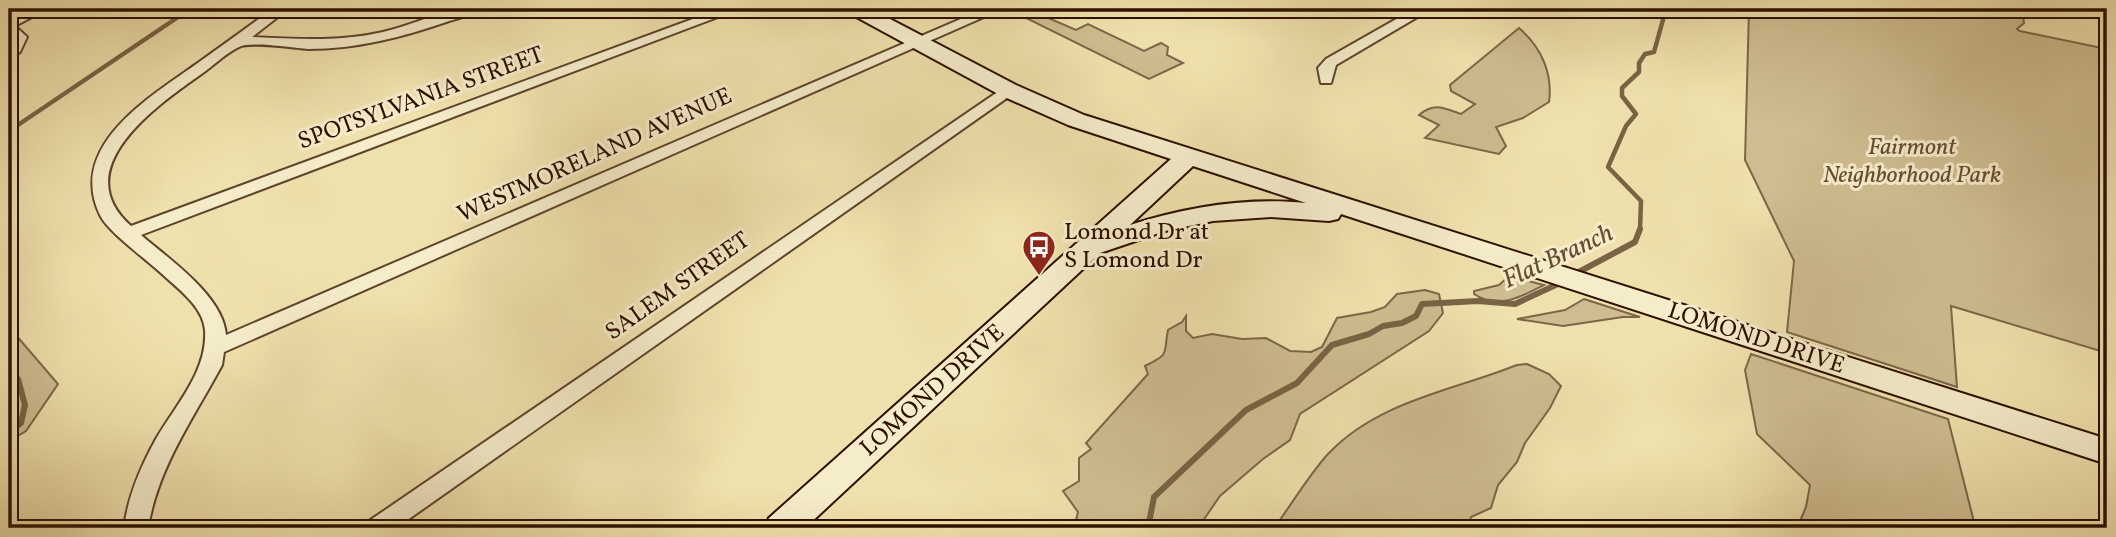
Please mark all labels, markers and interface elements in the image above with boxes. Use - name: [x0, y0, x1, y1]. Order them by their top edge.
- street label: SPOTSYLVANIA STREET: [293, 39, 549, 159]
- street label: WESTMORELAND AVENUE: [452, 80, 738, 232]
- park label: Fairmont Neighborhood Park: [1823, 131, 2001, 193]
- place label: Lomond Dr at S Lomond Dr: [1064, 216, 1209, 278]
- water label: Flat Branch: [1497, 216, 1619, 298]
- street label: SALEM STREET: [599, 224, 757, 350]
- bus stop icon: Lomond Dr at S Lomond Dr: [1020, 228, 1058, 277]
- street label: LOMOND DRIVE: [1663, 294, 1849, 384]
- street label: LOMOND DRIVE: [853, 317, 1013, 465]

